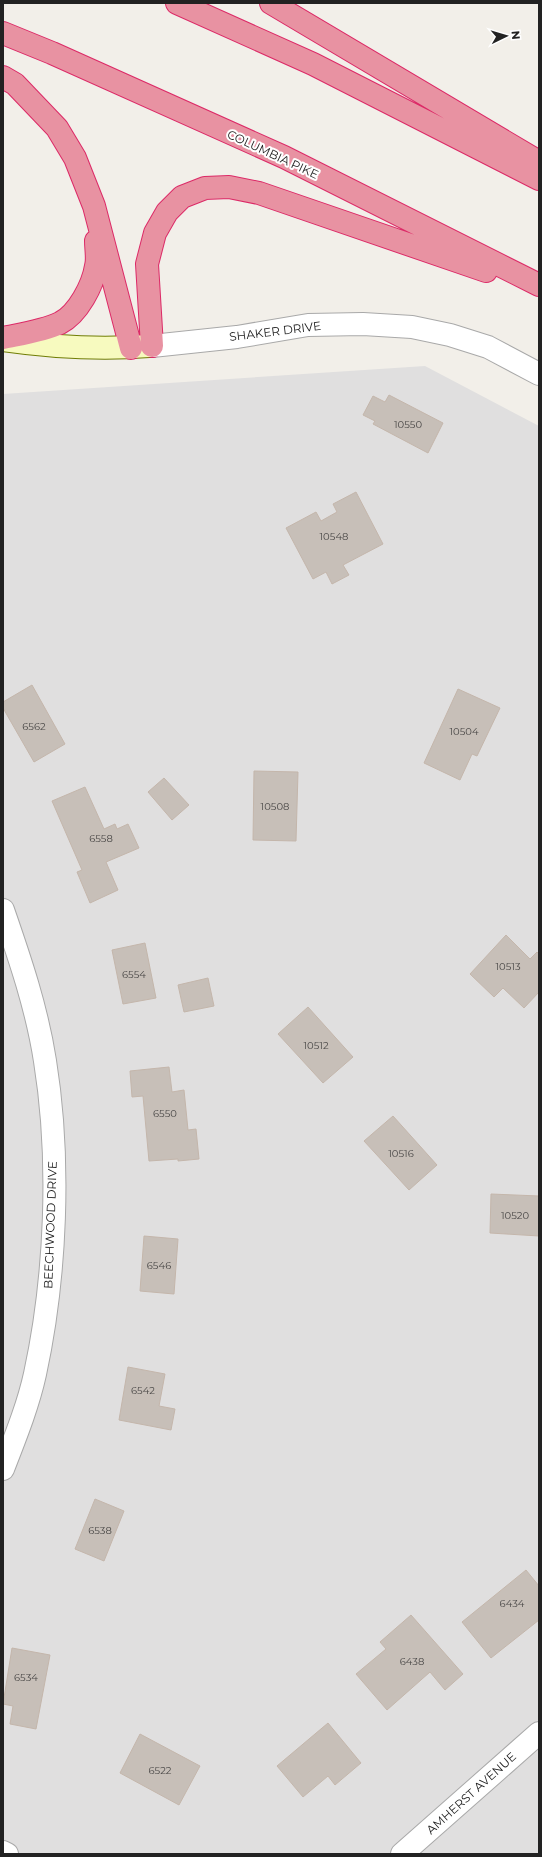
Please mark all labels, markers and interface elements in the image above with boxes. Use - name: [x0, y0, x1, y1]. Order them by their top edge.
- north arrow: [486, 16, 526, 56]
- text: N: [509, 30, 523, 40]
- street label: COLUMBIA PIKE: [225, 126, 321, 182]
- street label: SHAKER DRIVE: [228, 318, 322, 344]
- house number: 10550: [394, 418, 422, 431]
- house number: 10548: [320, 530, 348, 543]
- house number: 6562: [22, 720, 46, 733]
- house number: 10504: [449, 725, 479, 738]
- house number: 10508: [261, 800, 289, 813]
- house number: 6558: [89, 832, 113, 845]
- house number: 10513: [495, 960, 521, 973]
- house number: 6554: [122, 968, 146, 981]
- house number: 10512: [303, 1039, 329, 1052]
- house number: 6550: [153, 1107, 177, 1120]
- house number: 10516: [388, 1147, 414, 1160]
- street label: BEECHWOOD DRIVE: [40, 1161, 60, 1289]
- house number: 10520: [501, 1209, 529, 1222]
- house number: 6546: [147, 1259, 171, 1272]
- house number: 6542: [131, 1384, 155, 1397]
- house number: 6538: [88, 1524, 112, 1537]
- house number: 6434: [500, 1597, 525, 1610]
- house number: 6438: [400, 1655, 424, 1668]
- house number: 6534: [14, 1671, 38, 1684]
- street label: AMHERST AVENUE: [423, 1749, 519, 1837]
- house number: 6522: [148, 1764, 172, 1777]

